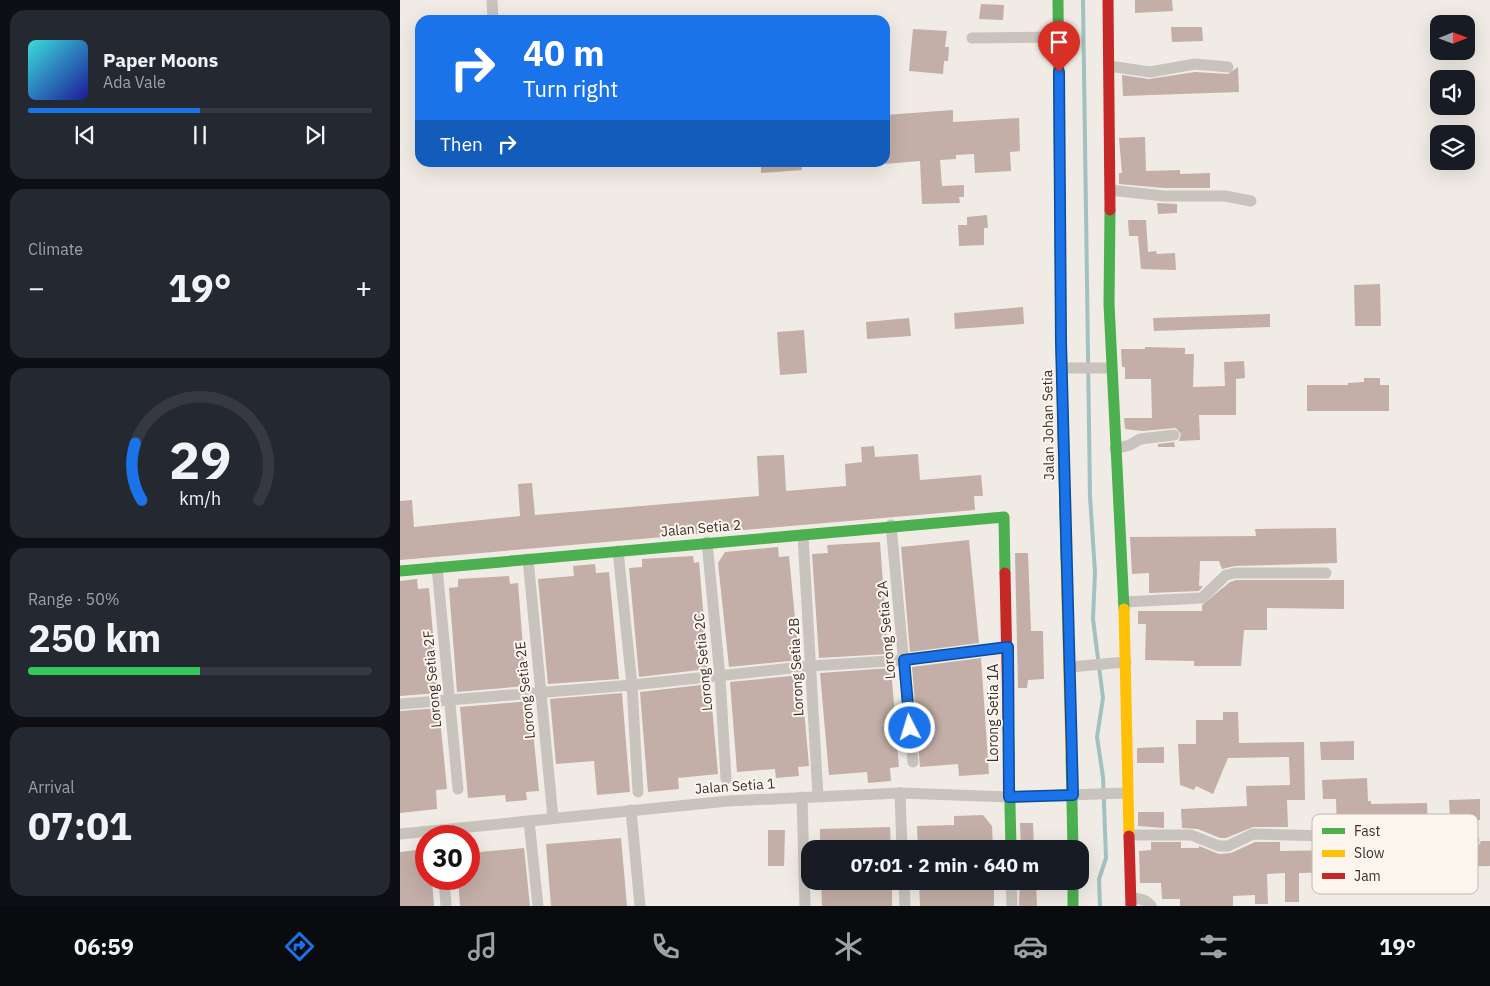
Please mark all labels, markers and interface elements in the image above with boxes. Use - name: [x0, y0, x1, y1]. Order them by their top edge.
- north arrow: [1430, 15, 1475, 60]
- map controls: [1430, 15, 1475, 170]
- pin: [1038, 21, 1080, 72]
- icon: arrive: [1045, 28, 1073, 56]
- text: 40 m: [523, 30, 605, 76]
- icon: right: [440, 35, 505, 100]
- text: Paper Moons: [103, 48, 218, 72]
- button: sound: [1430, 70, 1475, 115]
- text: Ada Vale: [103, 72, 166, 92]
- text: Turn right: [523, 74, 618, 103]
- icon: previous: [71, 121, 99, 149]
- icon: pause: [186, 121, 214, 149]
- icon: next: [301, 121, 329, 149]
- button: layers: [1430, 125, 1475, 170]
- icon: right: [493, 130, 521, 158]
- text: Then: [440, 132, 483, 156]
- text: Climate: [28, 239, 83, 259]
- text: 19°: [168, 263, 232, 312]
- text: −: [28, 269, 45, 306]
- text: +: [355, 269, 372, 306]
- street label: Jalan Johan Setia: [1038, 369, 1058, 480]
- text: 29: [169, 426, 231, 493]
- text: km/h: [179, 487, 221, 510]
- street label: Jalan Setia 2: [660, 516, 742, 540]
- street label: Lorong Setia 2A: [873, 580, 899, 680]
- text: Range · 50%: [28, 589, 120, 609]
- street label: Lorong Setia 2C: [690, 612, 716, 712]
- text: 250 km: [28, 613, 161, 662]
- street label: Lorong Setia 2B: [784, 617, 808, 717]
- street label: Lorong Setia 2F: [419, 629, 445, 728]
- street label: Lorong Setia 2E: [511, 640, 539, 740]
- street label: Lorong Setia 1A: [984, 664, 1002, 762]
- position arrow: [883, 701, 935, 753]
- street label: Jalan Setia 1: [694, 774, 776, 798]
- text: Arrival: [28, 777, 75, 797]
- text: 07:01: [28, 801, 132, 850]
- legend: [1312, 814, 1478, 894]
- text: Fast: [1354, 822, 1380, 840]
- speed limit sign: 30: [415, 825, 480, 890]
- text: Slow: [1354, 844, 1385, 862]
- text: 07:01 · 2 min · 640 m: [851, 853, 1039, 877]
- text: Jam: [1354, 867, 1381, 885]
- icon: directions: [282, 929, 317, 964]
- icon: music: [465, 929, 500, 964]
- icon: phone: [648, 929, 683, 964]
- icon: climate: [831, 929, 866, 964]
- icon: car: [1013, 929, 1048, 964]
- icon: filters: [1196, 929, 1231, 964]
- text: 06:59: [74, 932, 134, 961]
- text: 19°: [1379, 932, 1416, 961]

